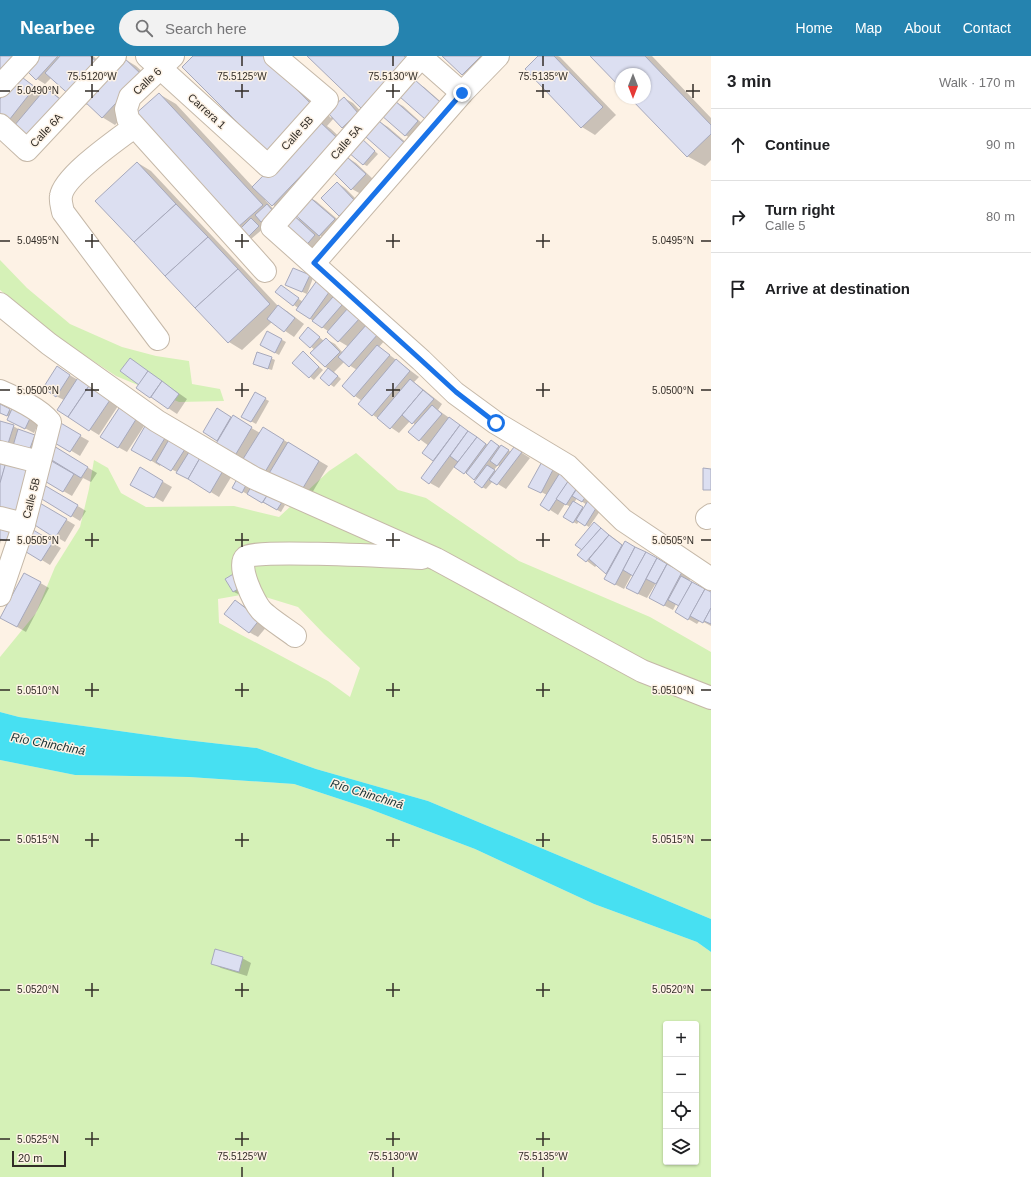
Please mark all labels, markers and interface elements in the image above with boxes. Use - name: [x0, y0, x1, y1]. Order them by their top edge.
- search box: [119, 10, 399, 46]
- text: Nearbee: [20, 17, 95, 38]
- icon: search: [133, 17, 155, 39]
- text: Search here: [165, 20, 247, 37]
- text: Home: [796, 20, 833, 36]
- text: Map: [855, 20, 882, 36]
- text: About: [904, 20, 941, 36]
- text: Contact: [963, 20, 1011, 36]
- street label: Calle 6: [130, 65, 164, 97]
- north arrow: [615, 68, 651, 104]
- text: 75.5120°W: [67, 71, 117, 82]
- text: 75.5125°W: [217, 71, 267, 82]
- text: 75.5130°W: [368, 71, 418, 82]
- text: 75.5135°W: [518, 71, 568, 82]
- text: 3 min: [727, 72, 771, 91]
- text: Walk · 170 m: [939, 75, 1015, 90]
- route end: [453, 84, 471, 102]
- text: 5.0490°N: [17, 85, 59, 96]
- street label: Carrera 1: [186, 91, 228, 131]
- street label: Calle 6A: [27, 110, 65, 149]
- street label: Calle 5B: [279, 114, 315, 152]
- street label: Calle 5A: [328, 122, 365, 162]
- icon: ahead: [727, 134, 749, 156]
- text: Continue: [765, 136, 830, 153]
- text: 90 m: [986, 137, 1015, 152]
- text: Turn right: [765, 201, 835, 218]
- icon: right: [727, 206, 749, 228]
- text: 80 m: [986, 209, 1015, 224]
- text: Calle 5: [765, 218, 805, 233]
- text: 5.0495°N: [17, 235, 59, 246]
- text: 5.0495°N: [652, 235, 694, 246]
- icon: arrive: [727, 278, 749, 300]
- text: Arrive at destination: [765, 280, 910, 297]
- text: 5.0500°N: [17, 385, 59, 396]
- text: 5.0500°N: [652, 385, 694, 396]
- route start: [487, 414, 505, 432]
- street label: Calle 5B: [20, 476, 42, 520]
- text: 5.0505°N: [17, 535, 59, 546]
- text: 5.0505°N: [652, 535, 694, 546]
- text: 5.0510°N: [17, 685, 59, 696]
- text: 5.0510°N: [652, 685, 694, 696]
- water label: Río Chinchiná: [10, 730, 87, 758]
- water label: Río Chinchiná: [329, 776, 405, 812]
- text: 5.0515°N: [17, 834, 59, 845]
- text: 5.0515°N: [652, 834, 694, 845]
- text: 5.0520°N: [17, 984, 59, 995]
- text: 5.0520°N: [652, 984, 694, 995]
- map controls: [663, 1021, 699, 1165]
- button: +: [663, 1021, 699, 1057]
- button: −: [663, 1057, 699, 1093]
- button: locate: [663, 1093, 699, 1129]
- button: layers: [663, 1129, 699, 1165]
- text: 5.0525°N: [17, 1134, 59, 1145]
- scale bar: [12, 1149, 66, 1168]
- text: 75.5125°W: [217, 1151, 267, 1162]
- text: 75.5130°W: [368, 1151, 418, 1162]
- text: 75.5135°W: [518, 1151, 568, 1162]
- text: 20 m: [18, 1152, 42, 1164]

